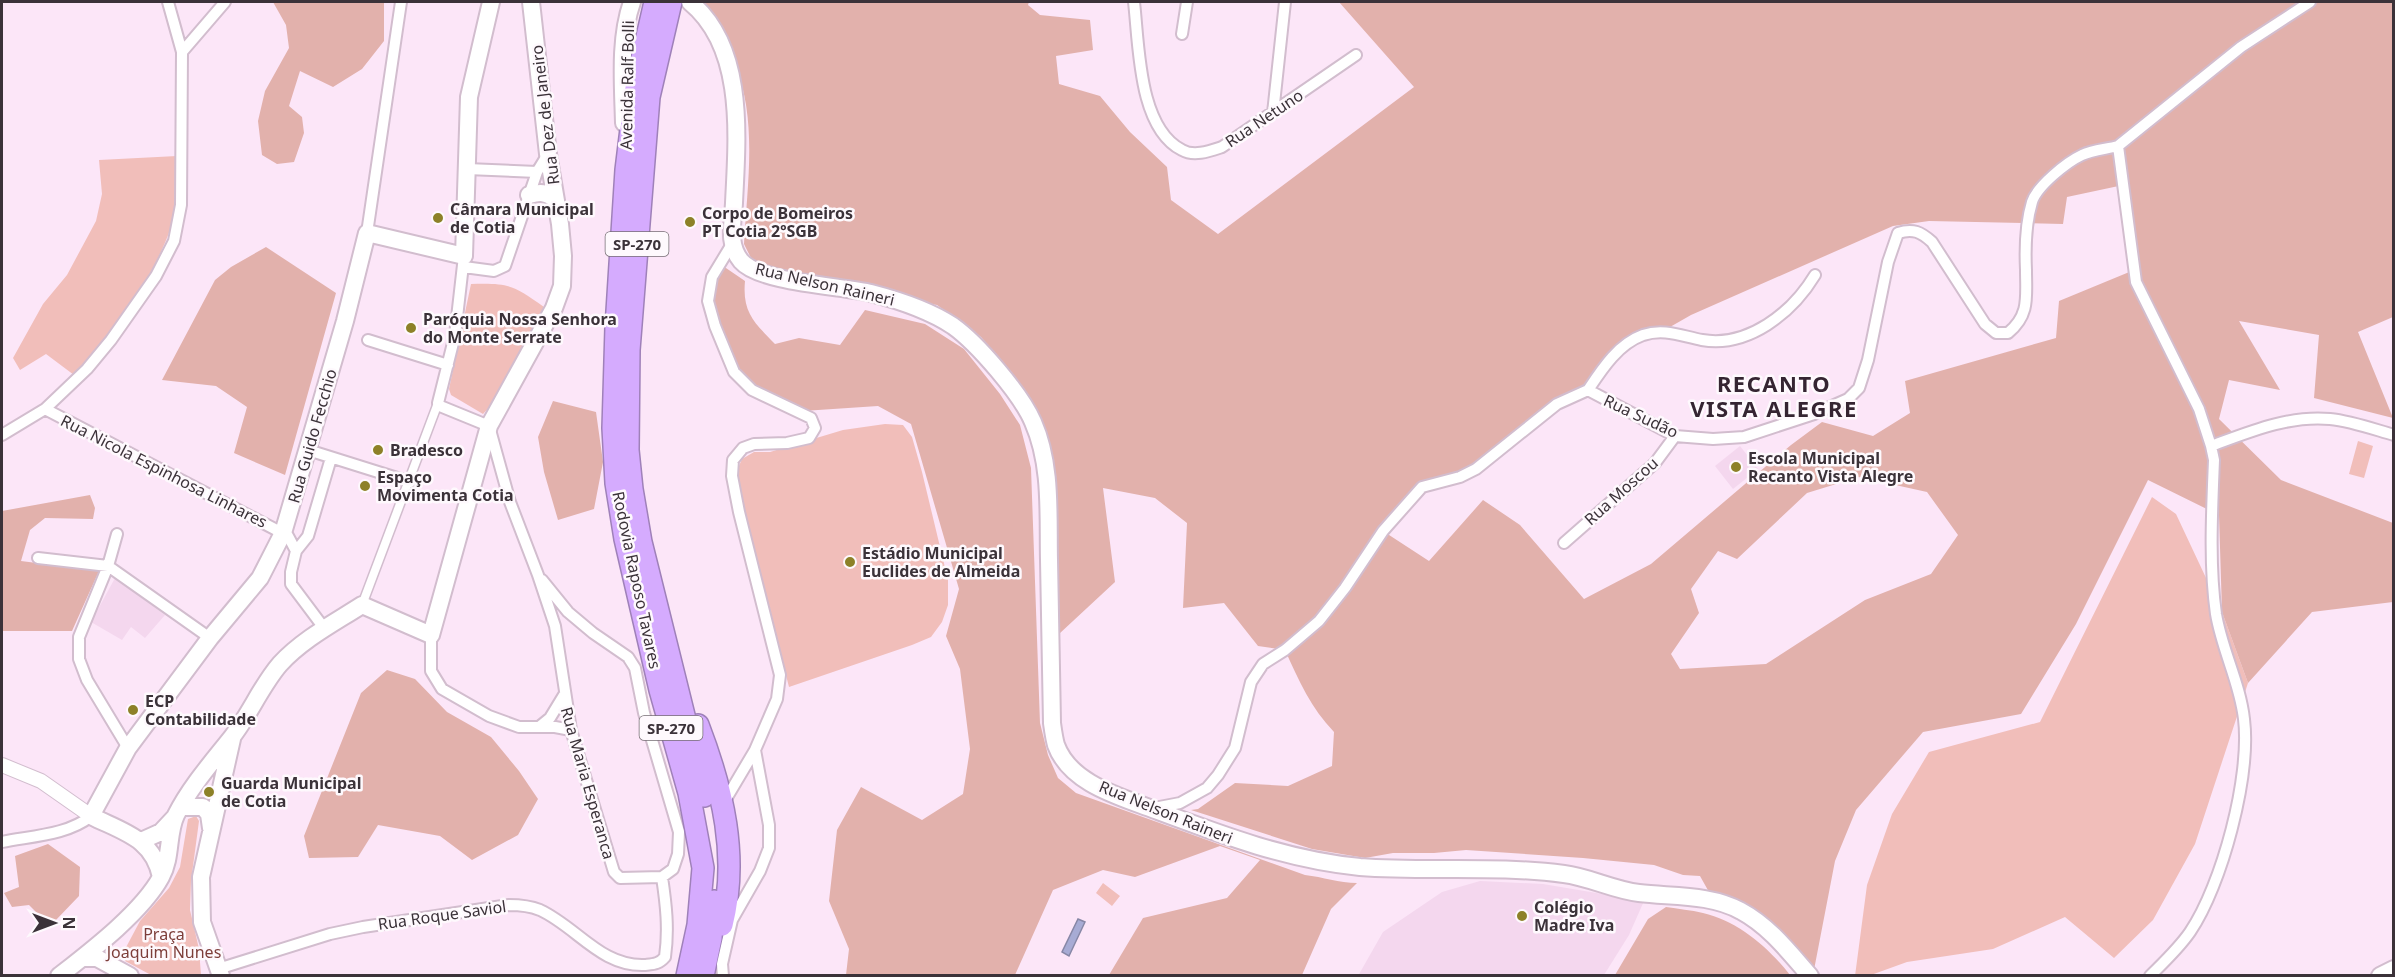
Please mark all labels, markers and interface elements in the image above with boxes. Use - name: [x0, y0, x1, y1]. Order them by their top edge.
- street label: Avenida Ralf Bolli: [615, 20, 639, 150]
- street label: Rua Dez de Janeiro: [526, 44, 564, 186]
- street label: Rua Netuno: [1221, 84, 1307, 152]
- place label: Câmara Municipal de Cotia: [450, 198, 594, 238]
- place label: Corpo de Bomeiros PT Cotia 2ºSGB: [702, 202, 853, 242]
- marker: Câmara Municipal de Cotia: [431, 211, 445, 225]
- marker: Corpo de Bomeiros PT Cotia 2ºSGB: [683, 215, 697, 229]
- road number: SP-270: [606, 232, 668, 256]
- street label: Rua Nelson Raineri: [753, 257, 897, 311]
- place label: Paróquia Nossa Senhora do Monte Serrate: [423, 308, 617, 348]
- marker: Paróquia Nossa Senhora do Monte Serrate: [404, 321, 418, 335]
- street label: Rua Guido Fecchio: [282, 366, 342, 506]
- district label: RECANTO VISTA ALEGRE: [1690, 368, 1858, 423]
- street label: Rua Sudão: [1600, 389, 1682, 443]
- street label: Rua Nicola Espinhosa Linhares: [57, 409, 271, 533]
- place label: Bradesco: [390, 439, 463, 461]
- marker: Bradesco: [371, 443, 385, 457]
- place label: Escola Municipal Recanto Vista Alegre: [1748, 447, 1913, 487]
- street label: Rua Moscou: [1579, 452, 1663, 530]
- marker: Escola Municipal Recanto Vista Alegre: [1729, 460, 1743, 474]
- place label: Espaço Movimenta Cotia: [377, 466, 514, 506]
- marker: Espaço Movimenta Cotia: [358, 479, 372, 493]
- street label: Rodovia Raposo Tavares: [607, 489, 667, 671]
- place label: Estádio Municipal Euclides de Almeida: [862, 542, 1020, 582]
- marker: Estádio Municipal Euclides de Almeida: [843, 555, 857, 569]
- place label: ECP Contabilidade: [145, 690, 256, 730]
- marker: ECP Contabilidade: [126, 703, 140, 717]
- street label: Rua Maria Esperanca: [556, 704, 620, 862]
- road number: SP-270: [640, 716, 702, 740]
- place label: Guarda Municipal de Cotia: [221, 772, 361, 812]
- street label: Rua Nelson Raineri: [1096, 775, 1236, 849]
- marker: Guarda Municipal de Cotia: [202, 785, 216, 799]
- north arrow: [24, 893, 84, 953]
- street label: Rua Roque Saviol: [376, 895, 508, 935]
- place label: Colégio Madre Iva: [1534, 896, 1614, 936]
- marker: Colégio Madre Iva: [1515, 909, 1529, 923]
- text: N: [58, 916, 80, 930]
- park label: Praça Joaquim Nunes: [105, 923, 221, 963]

